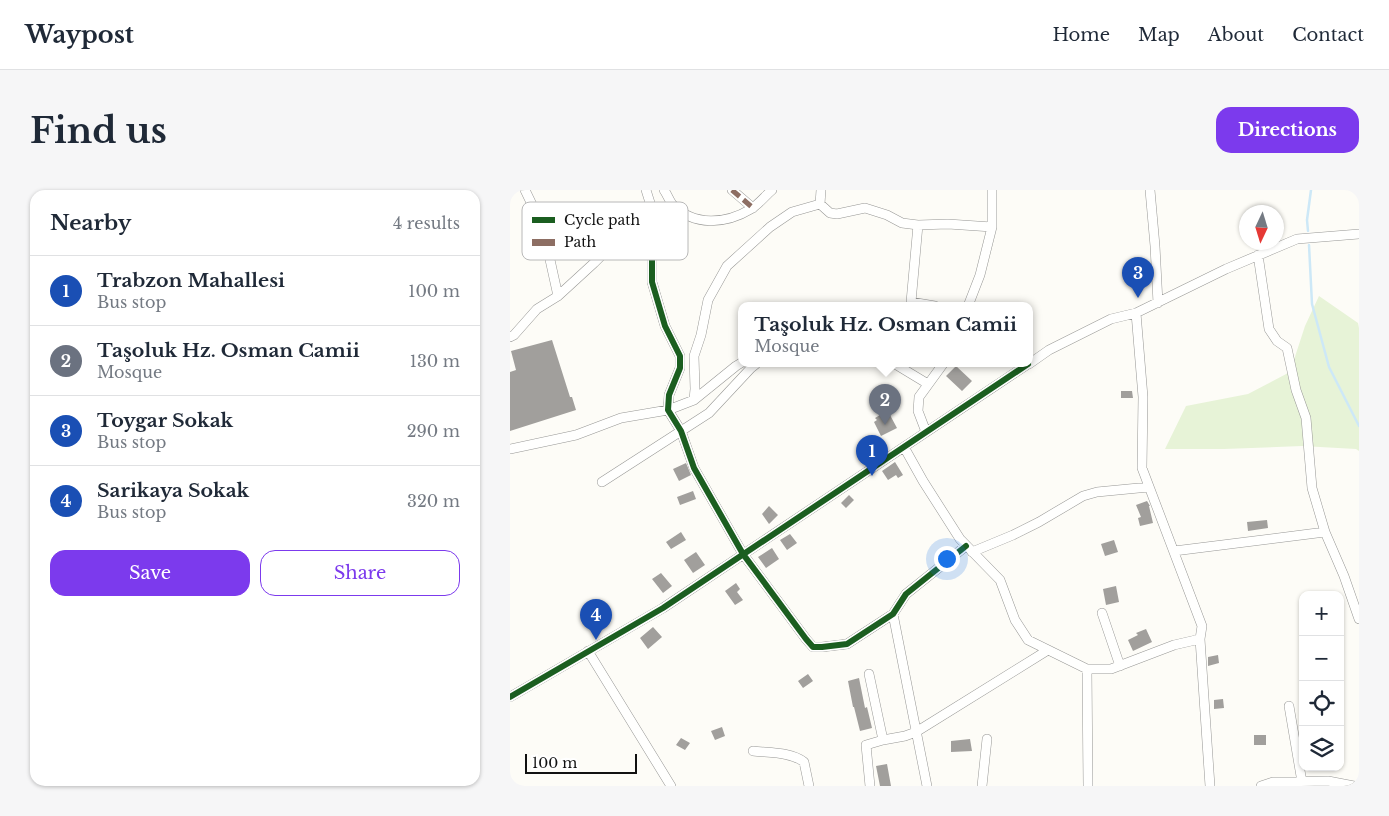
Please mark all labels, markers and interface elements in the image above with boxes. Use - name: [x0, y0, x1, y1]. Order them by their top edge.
- text: Waypost: [25, 20, 134, 49]
- text: Home: [1052, 24, 1110, 46]
- text: Map: [1138, 24, 1180, 46]
- text: About: [1208, 24, 1264, 46]
- text: Contact: [1292, 24, 1364, 46]
- button: Directions: [1216, 107, 1359, 153]
- text: Find us: [30, 109, 167, 152]
- legend: [522, 202, 688, 260]
- north arrow: [1239, 205, 1284, 250]
- text: Nearby: [50, 210, 131, 236]
- text: Cycle path: [564, 211, 641, 229]
- text: 4 results: [393, 213, 460, 233]
- text: Path: [564, 233, 596, 251]
- pin: 3: [1122, 257, 1154, 298]
- text: Trabzon Mahallesi: [97, 269, 285, 292]
- text: 1: [63, 281, 69, 301]
- text: 100 m: [408, 281, 460, 301]
- text: Bus stop: [97, 292, 166, 312]
- popup: [738, 302, 1033, 367]
- text: Taşoluk Hz. Osman Camii: [754, 313, 1017, 336]
- text: Mosque: [754, 336, 819, 356]
- text: Taşoluk Hz. Osman Camii: [97, 339, 360, 362]
- text: 2: [61, 351, 71, 371]
- text: 130 m: [410, 351, 460, 371]
- text: Mosque: [97, 362, 162, 382]
- pin: 2: [869, 384, 901, 425]
- text: Toygar Sokak: [97, 409, 233, 432]
- text: 3: [61, 421, 71, 441]
- text: 290 m: [407, 421, 460, 441]
- text: Bus stop: [97, 432, 166, 452]
- pin: 1: [856, 435, 888, 476]
- text: Sarikaya Sokak: [97, 479, 249, 502]
- text: 4: [61, 491, 71, 511]
- text: 320 m: [407, 491, 460, 511]
- text: Bus stop: [97, 502, 166, 522]
- your location: [934, 546, 960, 572]
- button: Save: [50, 550, 250, 596]
- button: Share: [260, 550, 460, 596]
- map controls: [1299, 591, 1344, 771]
- button: +: [1299, 591, 1344, 636]
- pin: 4: [580, 599, 612, 640]
- button: −: [1299, 636, 1344, 681]
- button: locate: [1299, 681, 1344, 726]
- button: layers: [1299, 726, 1344, 771]
- scale bar: [525, 751, 638, 774]
- text: 100 m: [532, 754, 577, 772]

